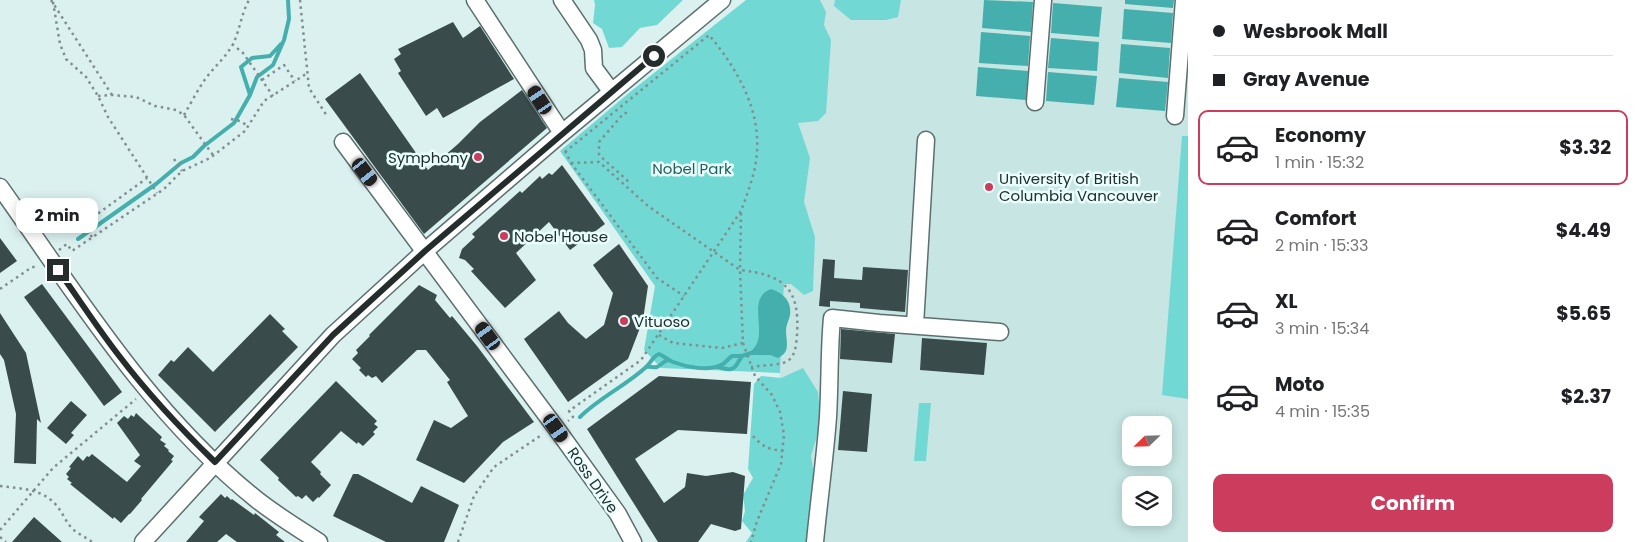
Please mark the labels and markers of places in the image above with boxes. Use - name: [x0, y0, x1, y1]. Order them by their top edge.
- place label: Symphony: [388, 147, 469, 168]
- marker: Symphony: [472, 151, 484, 163]
- place label: University of British Columbia Vancouver: [999, 168, 1159, 206]
- marker: University of British Columbia Vancouver: [983, 181, 995, 193]
- place label: Nobel House: [514, 226, 608, 247]
- marker: Nobel House: [498, 230, 510, 242]
- place label: Vituoso: [634, 311, 690, 332]
- marker: Vituoso: [618, 315, 630, 327]

